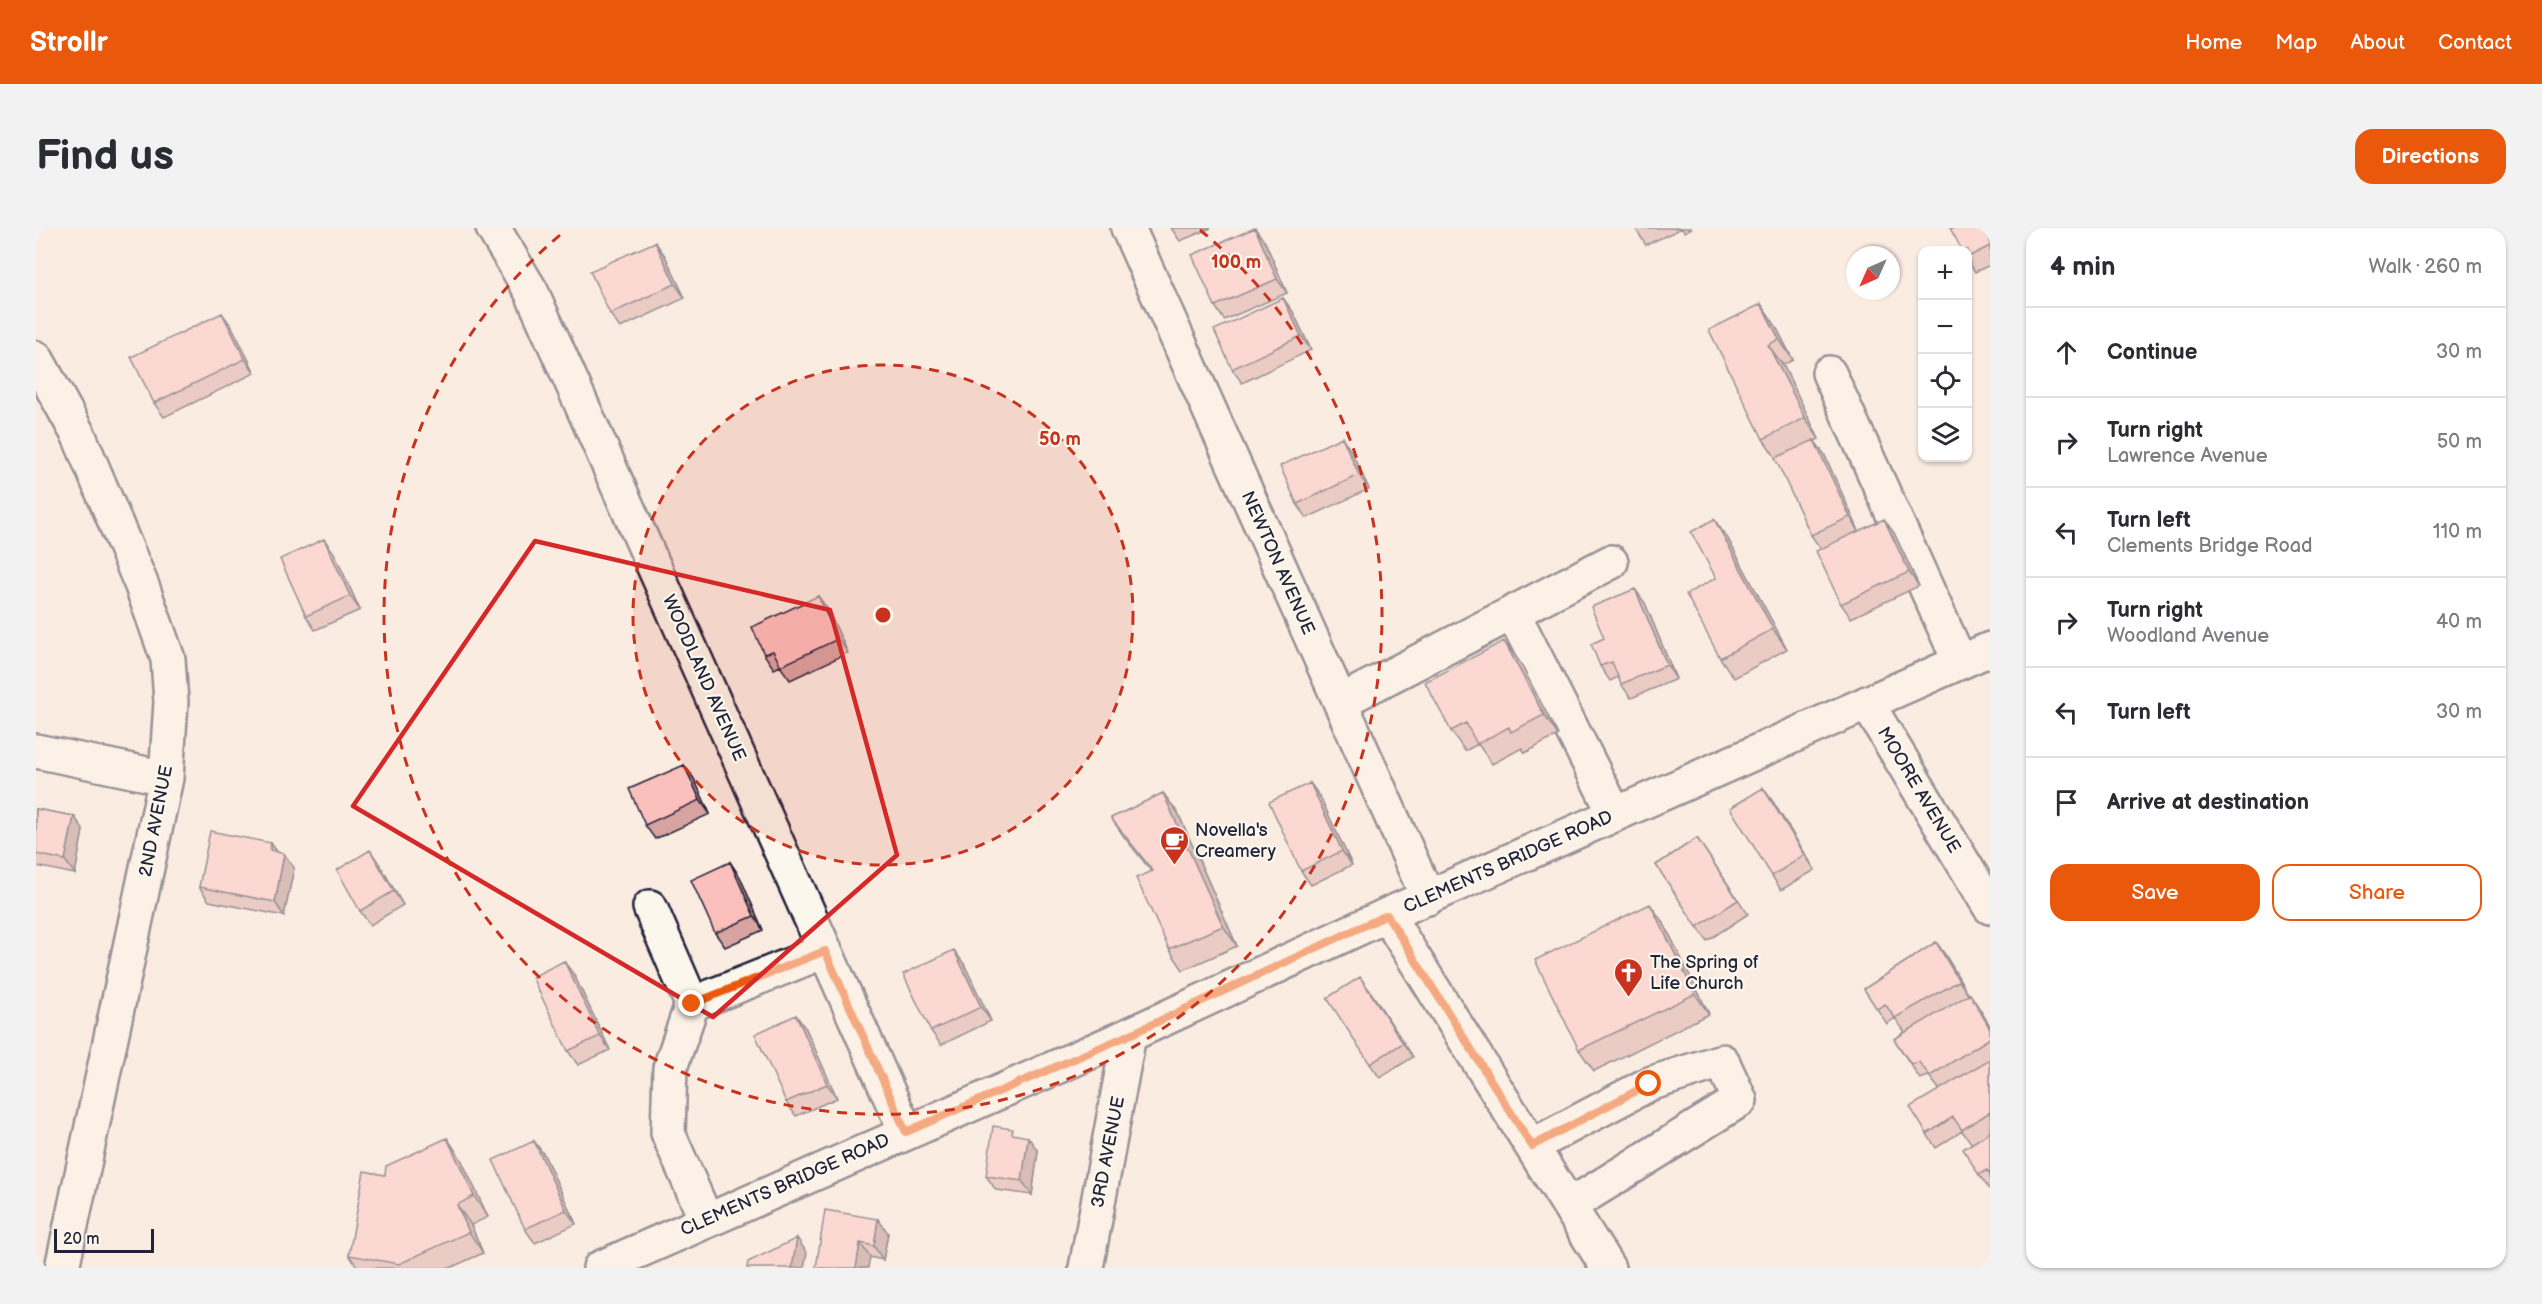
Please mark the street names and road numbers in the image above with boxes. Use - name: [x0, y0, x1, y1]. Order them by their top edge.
- street label: NEWTON AVENUE: [1237, 488, 1319, 638]
- street label: WOODLAND AVENUE: [658, 592, 750, 765]
- street label: MOORE AVENUE: [1873, 723, 1965, 857]
- street label: 2ND AVENUE: [135, 763, 177, 879]
- street label: CLEMENTS BRIDGE ROAD: [1400, 806, 1616, 918]
- street label: 3RD AVENUE: [1087, 1094, 1129, 1209]
- street label: CLEMENTS BRIDGE ROAD: [677, 1129, 893, 1241]

